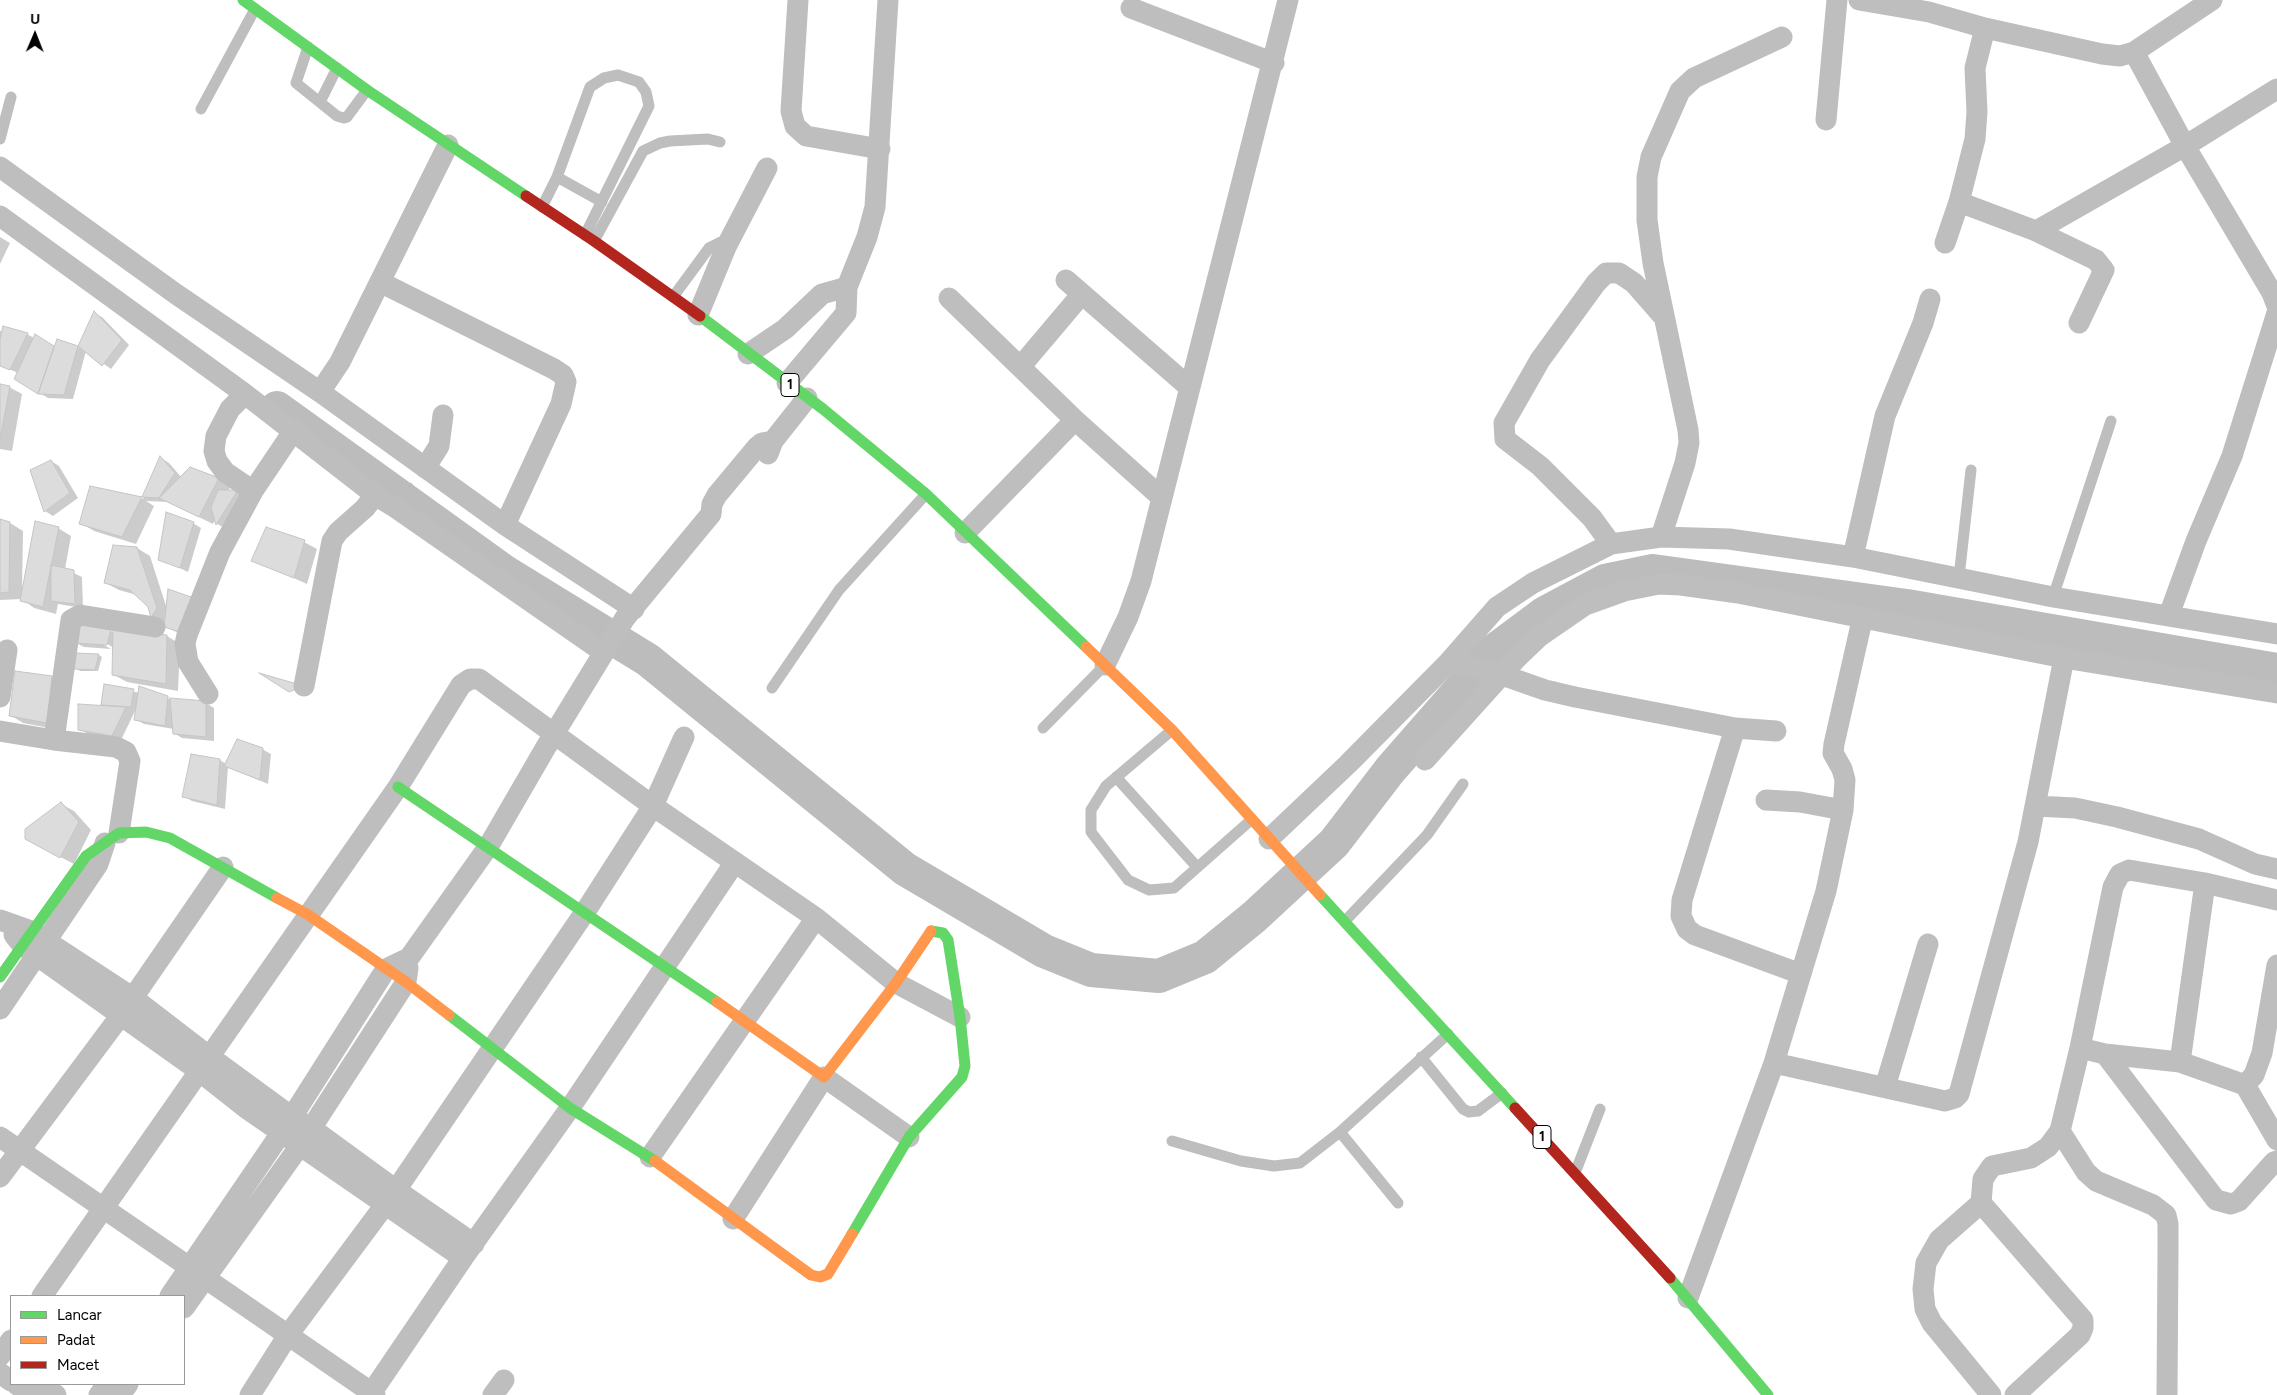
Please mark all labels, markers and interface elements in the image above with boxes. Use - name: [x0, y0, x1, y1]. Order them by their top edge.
- north arrow: [10, 10, 60, 60]
- text: U: [30, 11, 40, 28]
- road number: 1: [781, 374, 799, 396]
- road number: 1: [1533, 1126, 1551, 1148]
- legend: [10, 1295, 185, 1385]
- text: Lancar: [57, 1306, 102, 1324]
- text: Padat: [57, 1331, 95, 1349]
- text: Macet: [57, 1356, 99, 1374]

